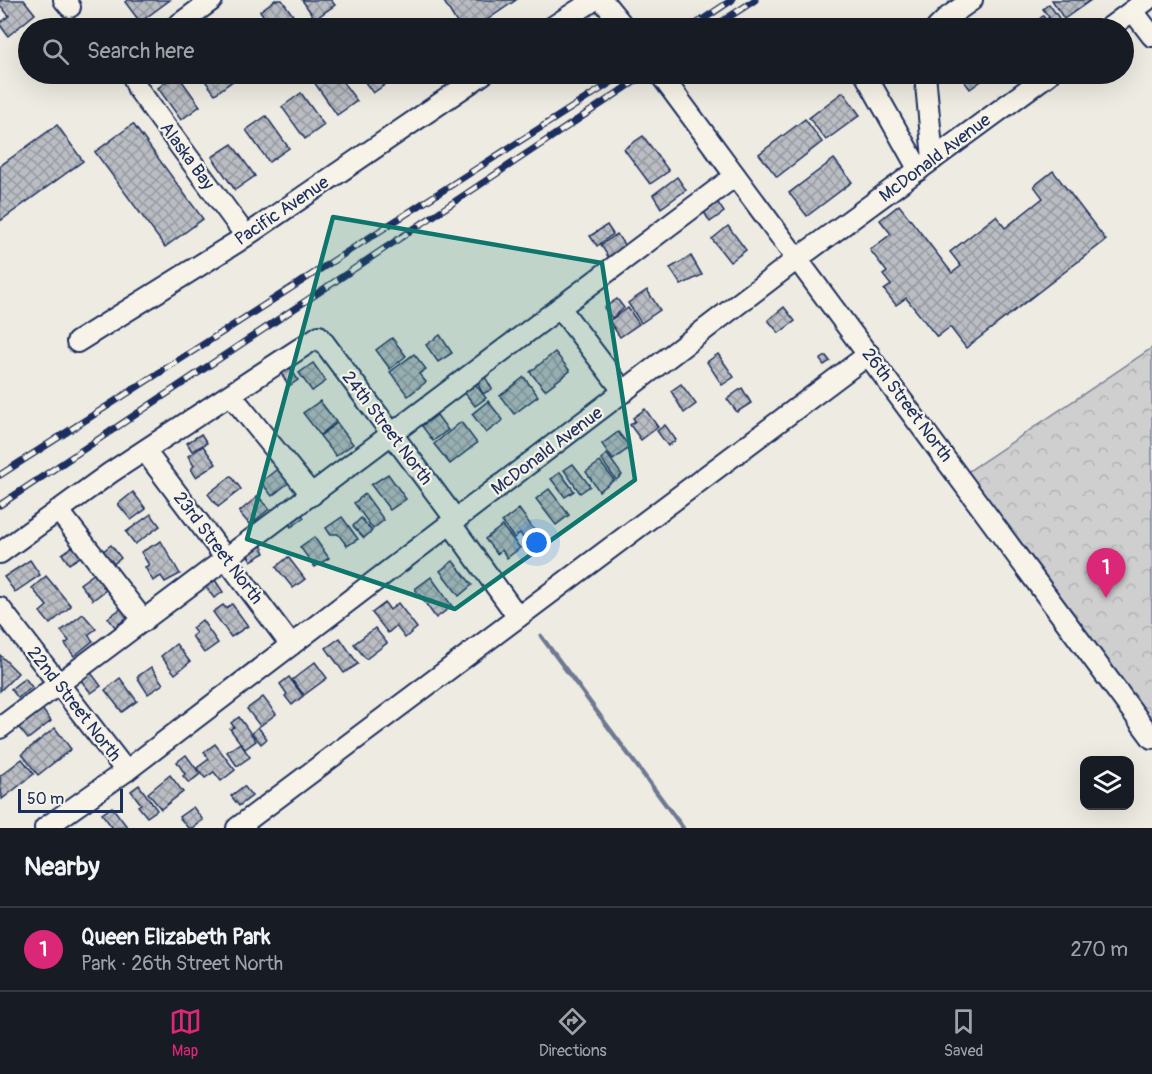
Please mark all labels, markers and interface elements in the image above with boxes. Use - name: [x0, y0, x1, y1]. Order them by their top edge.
- search box: [18, 18, 1134, 84]
- icon: search: [39, 35, 72, 68]
- text: Search here: [87, 37, 194, 65]
- street label: McDonald Avenue: [875, 108, 995, 207]
- street label: Alaska Bay: [155, 118, 220, 195]
- street label: Pacific Avenue: [230, 171, 334, 251]
- street label: 26th Street North: [857, 343, 957, 467]
- street label: 24th Street North: [337, 366, 437, 490]
- street label: McDonald Avenue: [487, 401, 607, 500]
- street label: 23rd Street North: [168, 487, 268, 609]
- your location: [522, 528, 551, 557]
- pin: 1: [1086, 548, 1126, 598]
- street label: 22nd Street North: [22, 642, 126, 766]
- map controls: [1080, 756, 1134, 810]
- button: layers: [1080, 756, 1134, 810]
- scale bar: [18, 786, 123, 814]
- text: 50 m: [27, 789, 64, 809]
- text: Nearby: [24, 851, 100, 883]
- text: Queen Elizabeth Park: [81, 923, 270, 951]
- text: 1: [40, 937, 47, 962]
- text: 270 m: [1070, 937, 1128, 962]
- text: Park · 26th Street North: [81, 951, 283, 976]
- tab: Map: [169, 1005, 202, 1061]
- tab: Directions: [539, 1005, 607, 1061]
- tab: Saved: [944, 1005, 983, 1061]

